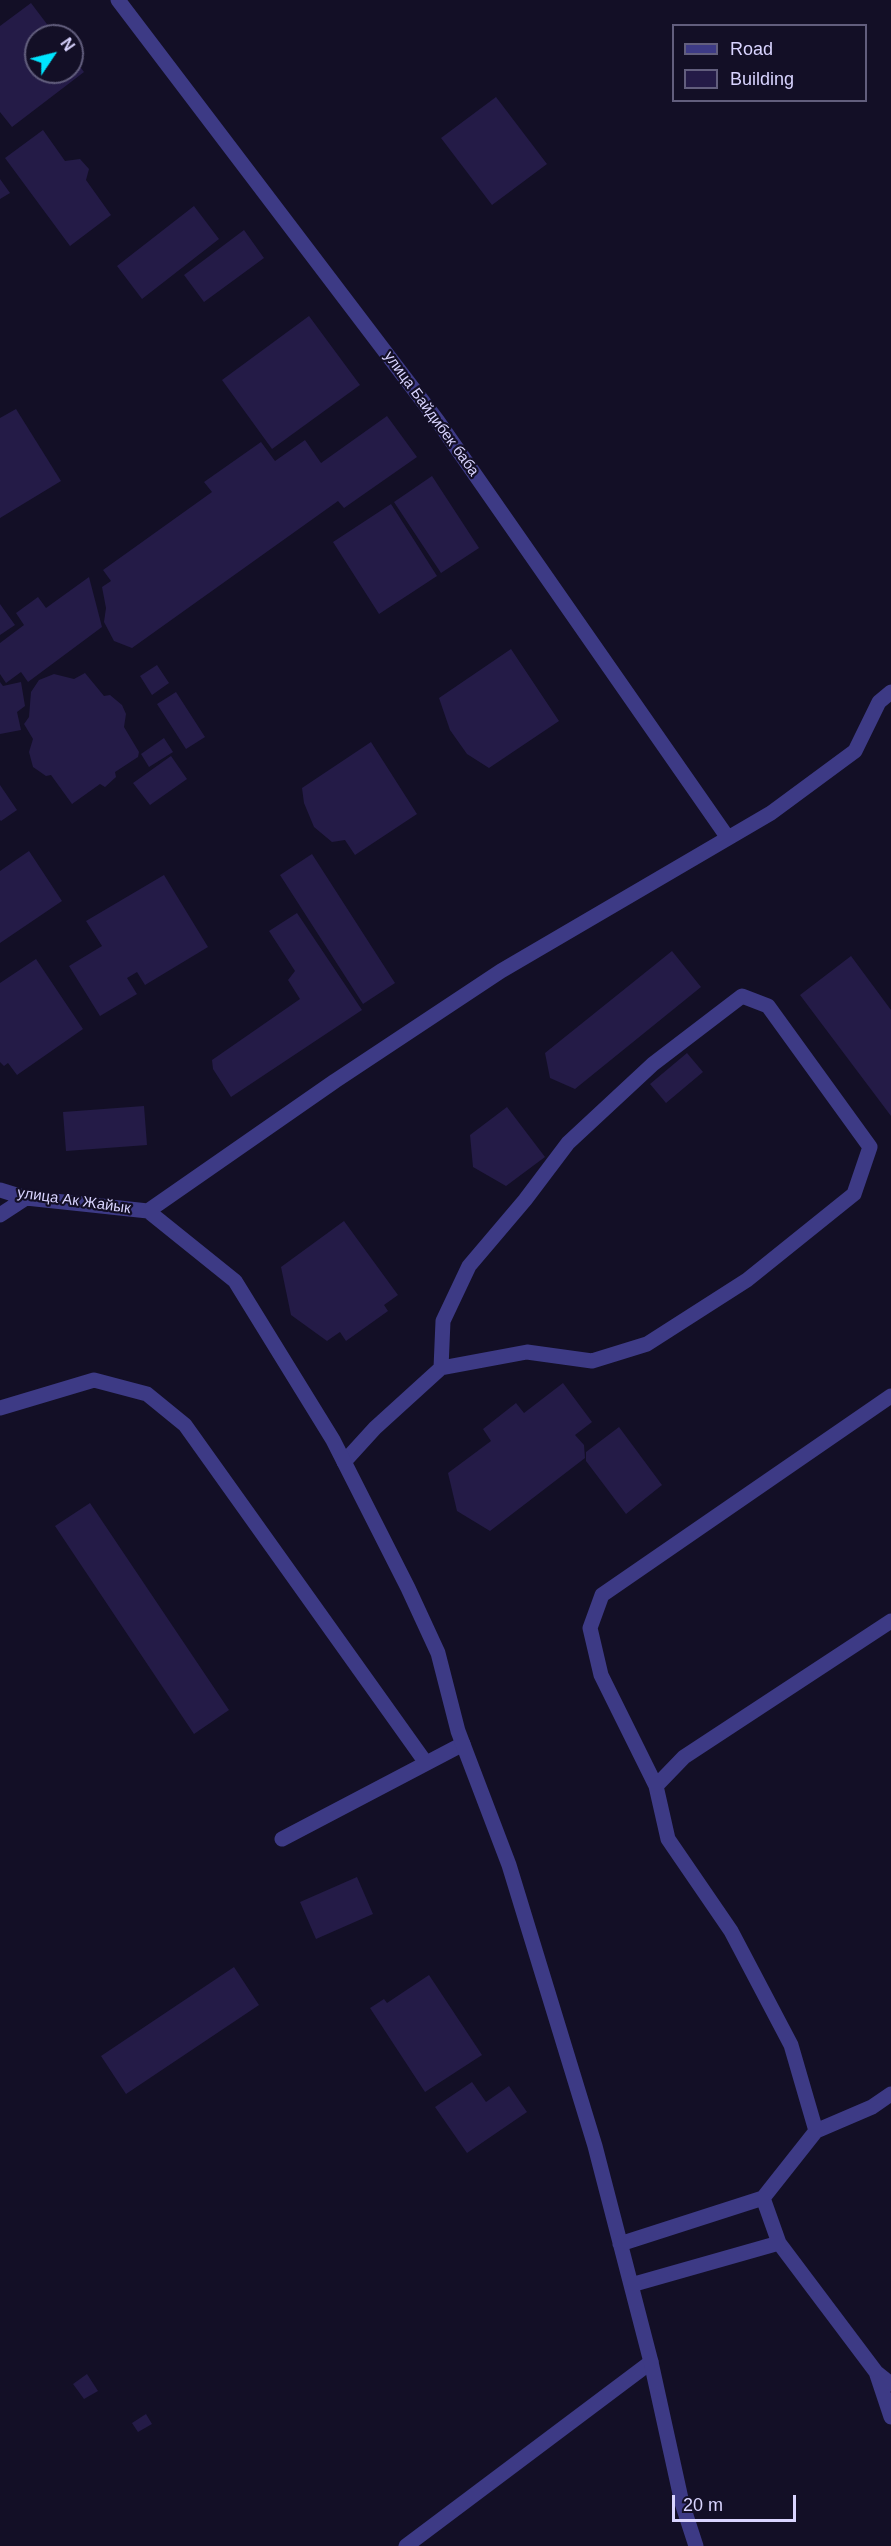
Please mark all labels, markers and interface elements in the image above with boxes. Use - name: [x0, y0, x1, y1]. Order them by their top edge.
- north arrow: [24, 24, 84, 84]
- legend: [672, 24, 867, 102]
- text: N: [57, 35, 78, 54]
- text: Road: [730, 39, 773, 59]
- text: Building: [730, 69, 794, 89]
- street label: улица Байдибек баба: [380, 348, 482, 480]
- street label: улица Ак Жайык: [16, 1184, 132, 1218]
- scale bar: [675, 2483, 800, 2521]
- text: 20 m: [683, 2495, 723, 2515]

